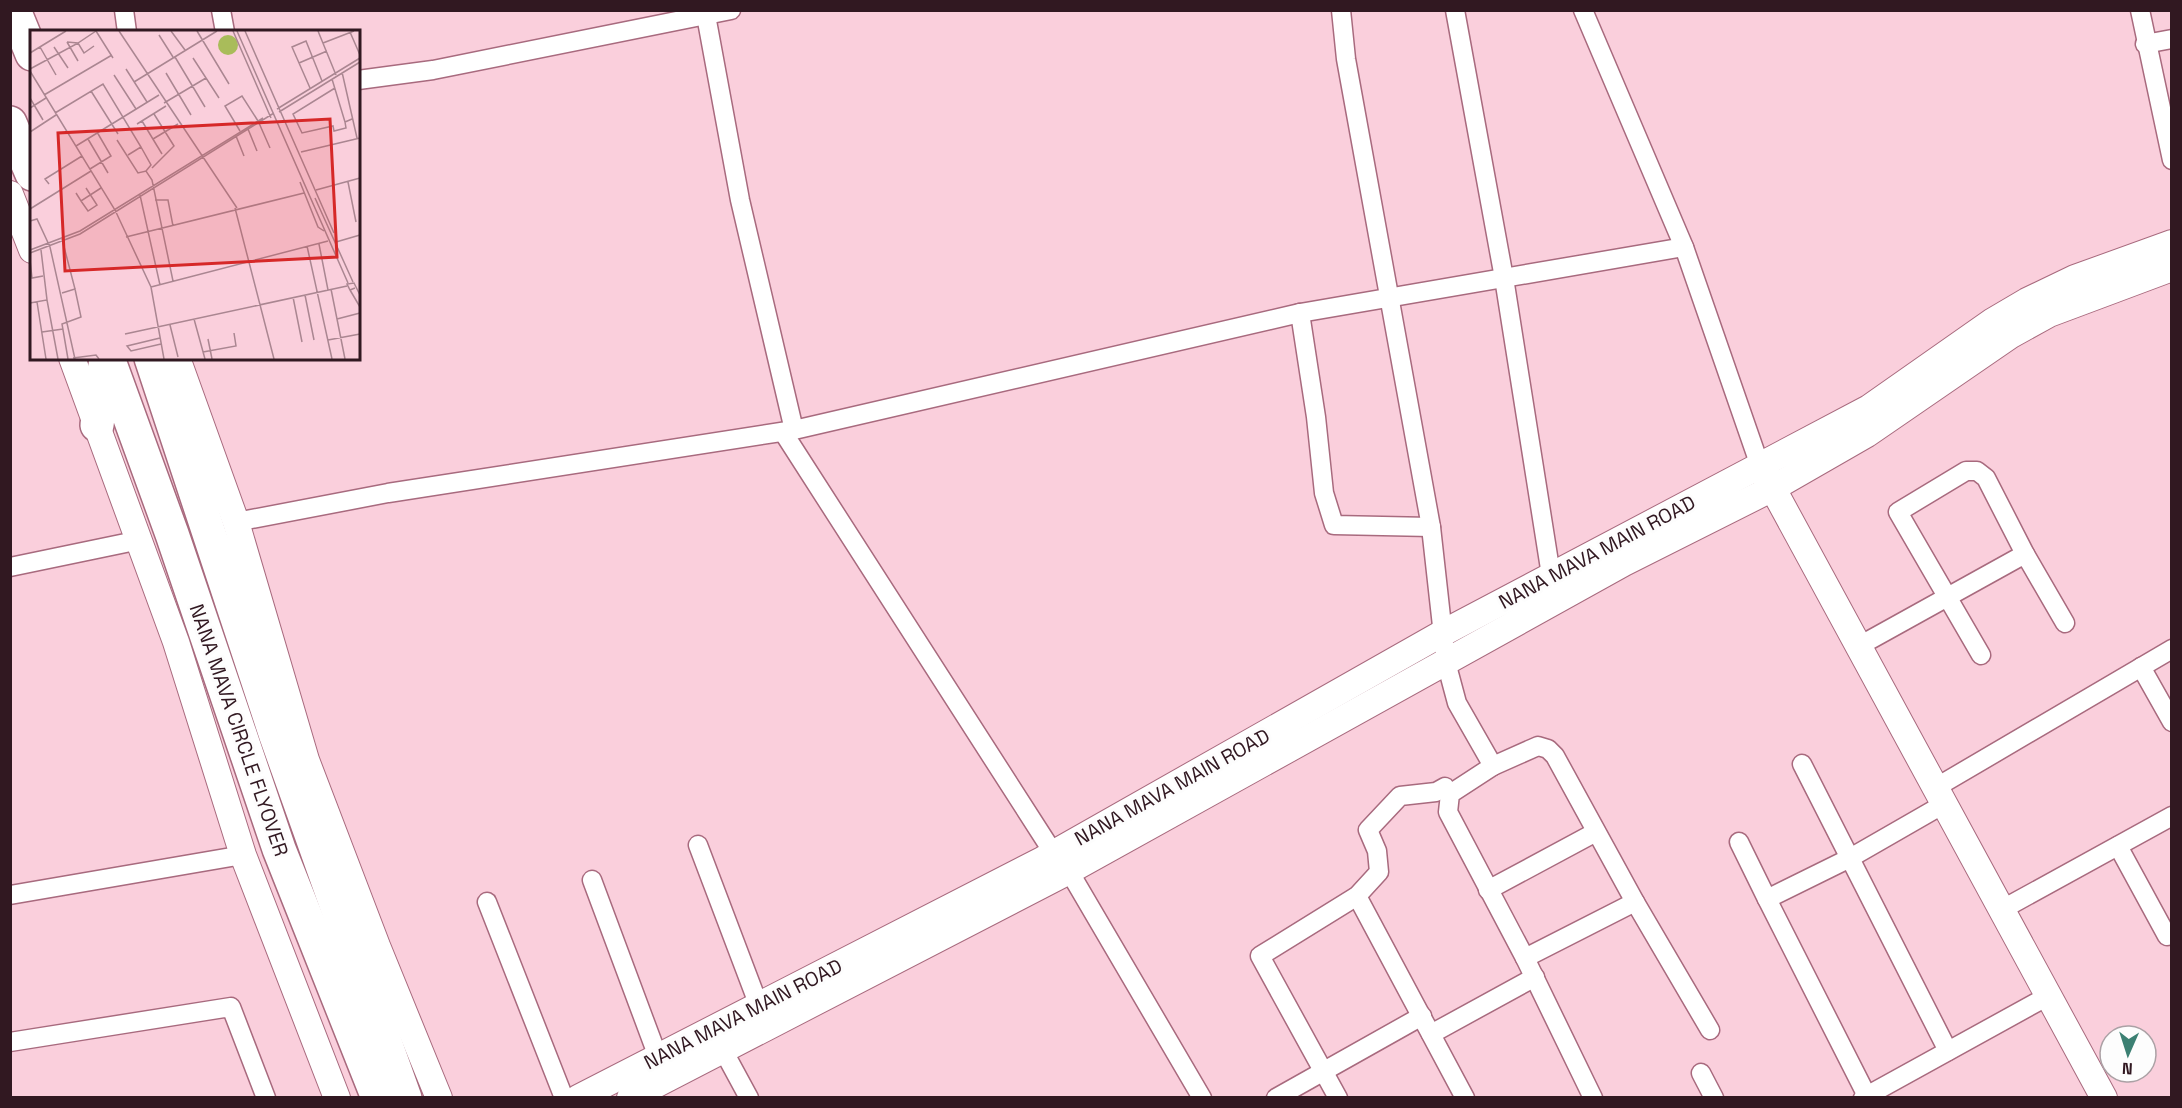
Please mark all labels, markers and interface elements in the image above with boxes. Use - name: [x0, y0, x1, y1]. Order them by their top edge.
- inset map: [30, 30, 360, 360]
- street label: NANA MAVA MAIN ROAD: [1494, 489, 1700, 615]
- street label: NANA MAVA CIRCLE FLYOVER: [184, 600, 294, 860]
- street label: NANA MAVA MAIN ROAD: [1070, 723, 1274, 851]
- street label: NANA MAVA MAIN ROAD: [639, 953, 847, 1075]
- north arrow: [2098, 1024, 2158, 1084]
- text: N: [2121, 1058, 2133, 1079]

